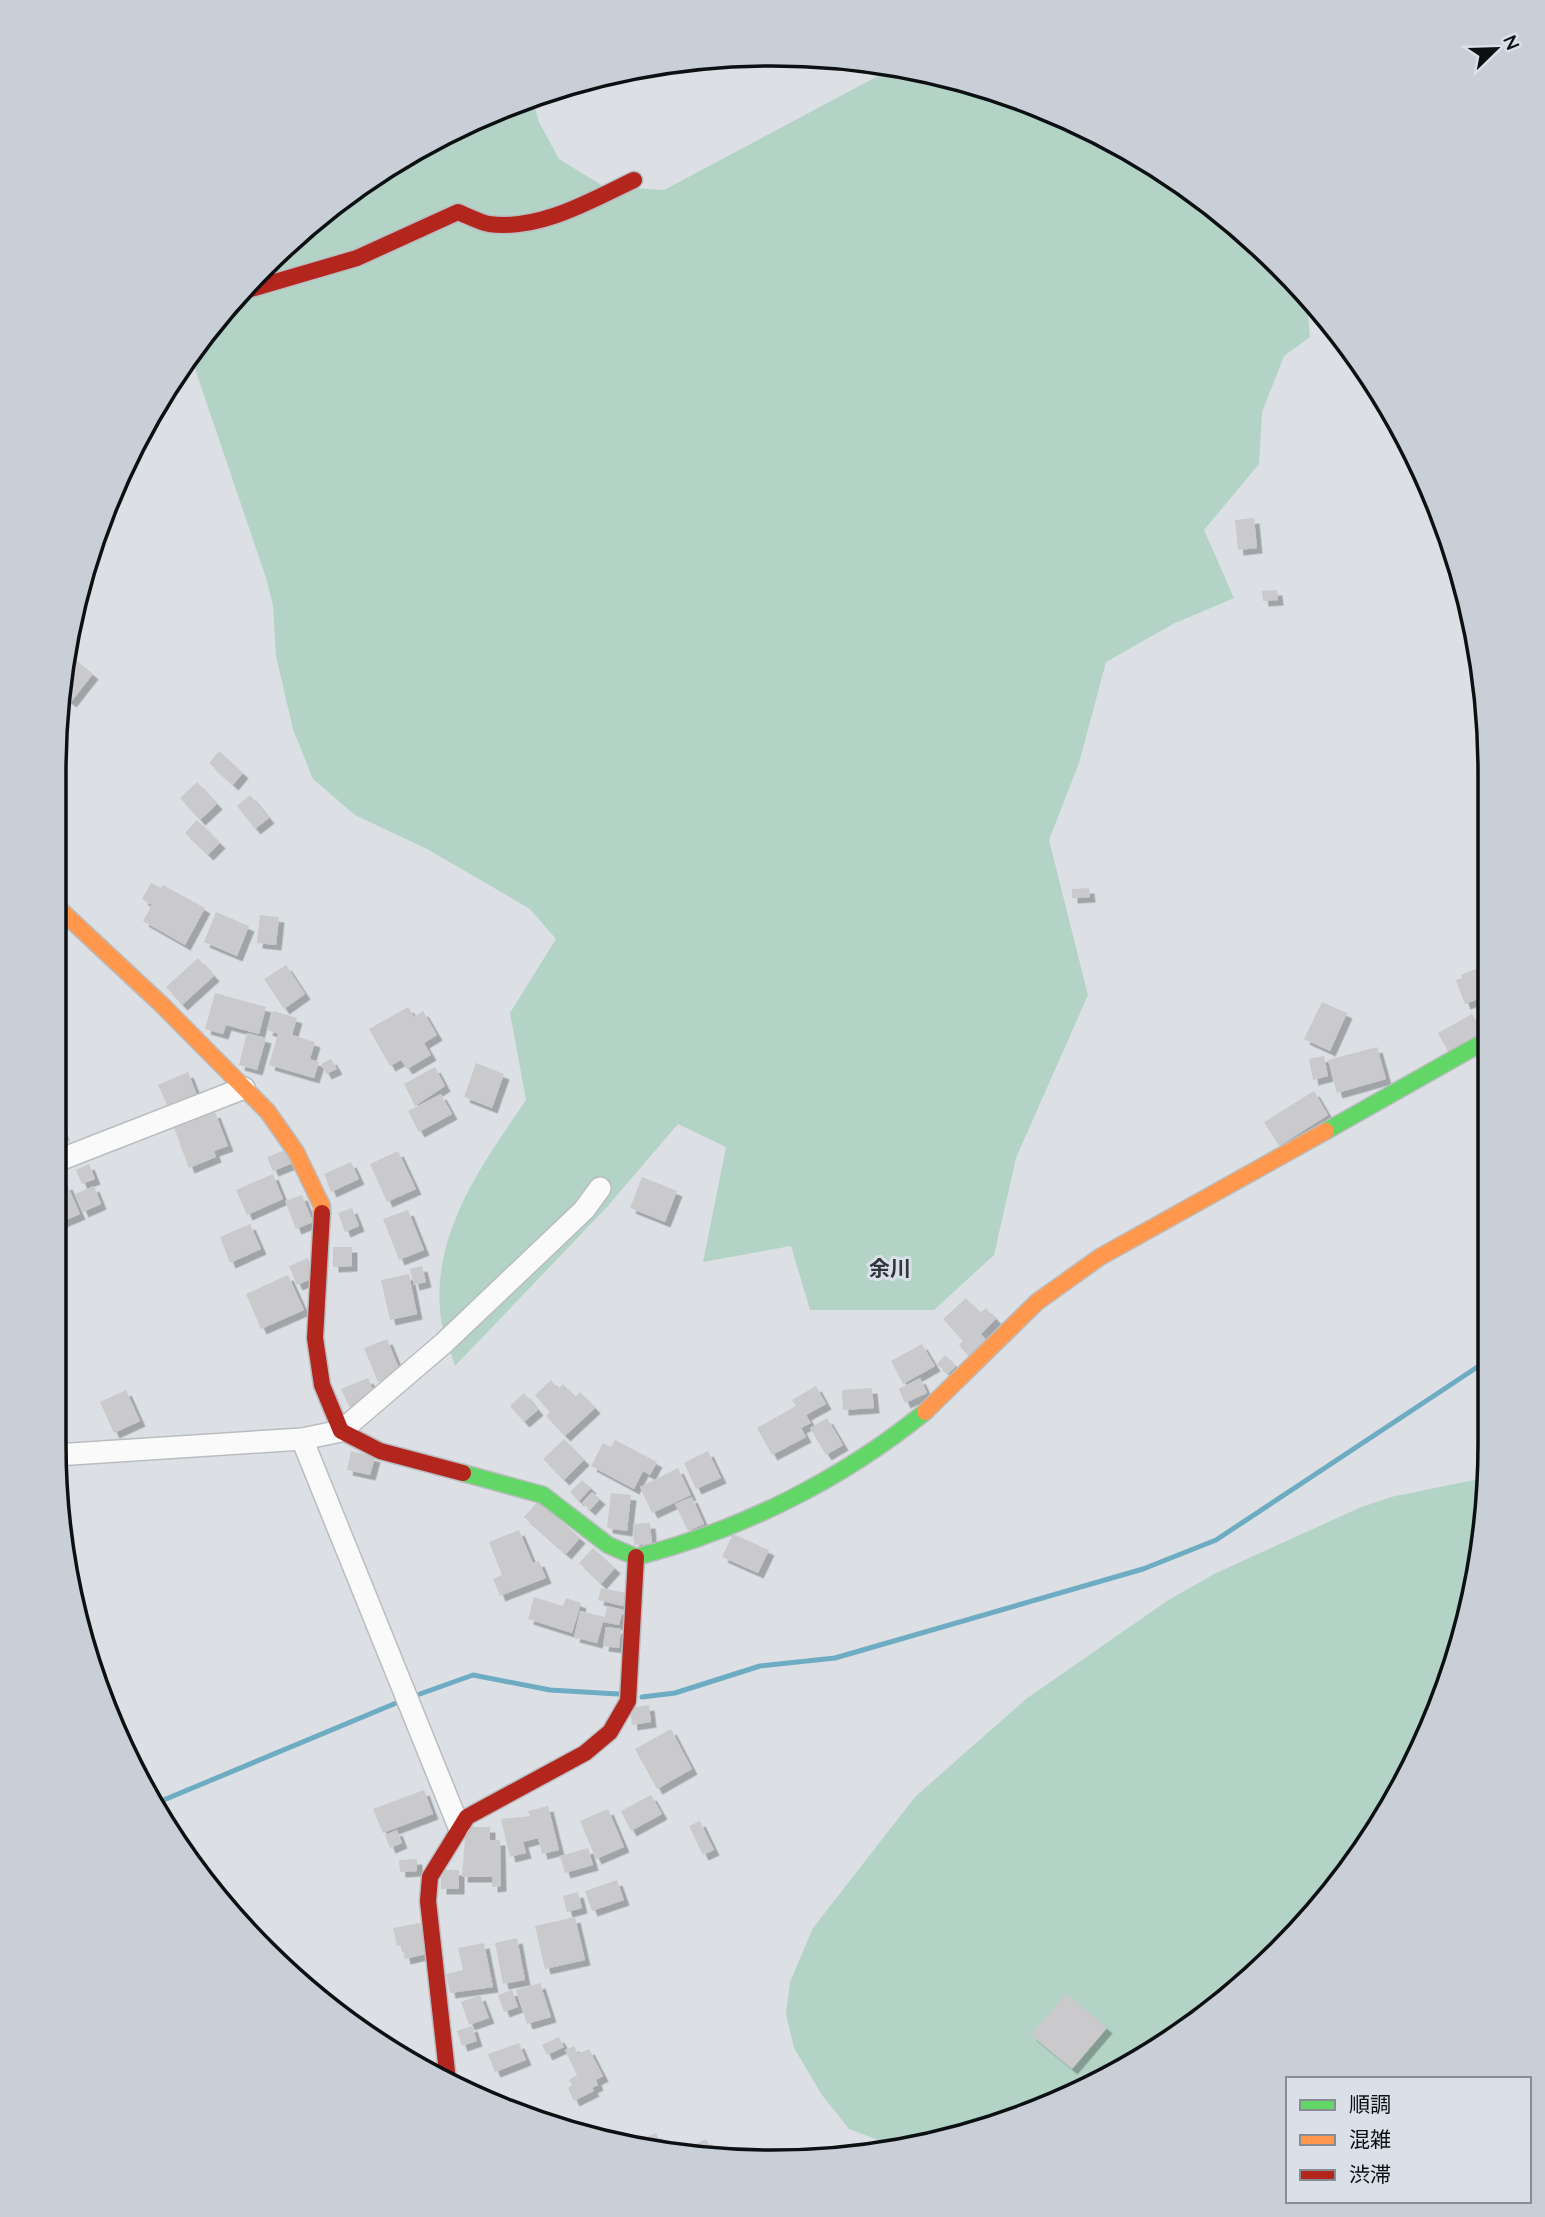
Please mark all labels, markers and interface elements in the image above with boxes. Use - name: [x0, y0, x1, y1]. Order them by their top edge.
- north arrow: [1461, 14, 1531, 84]
- text: N: [1498, 31, 1525, 53]
- district label: 余川: [869, 1255, 911, 1281]
- legend: [1286, 2077, 1531, 2203]
- text: 順調: [1349, 2091, 1391, 2117]
- text: 混雑: [1349, 2126, 1391, 2152]
- text: 渋滞: [1349, 2161, 1391, 2187]

